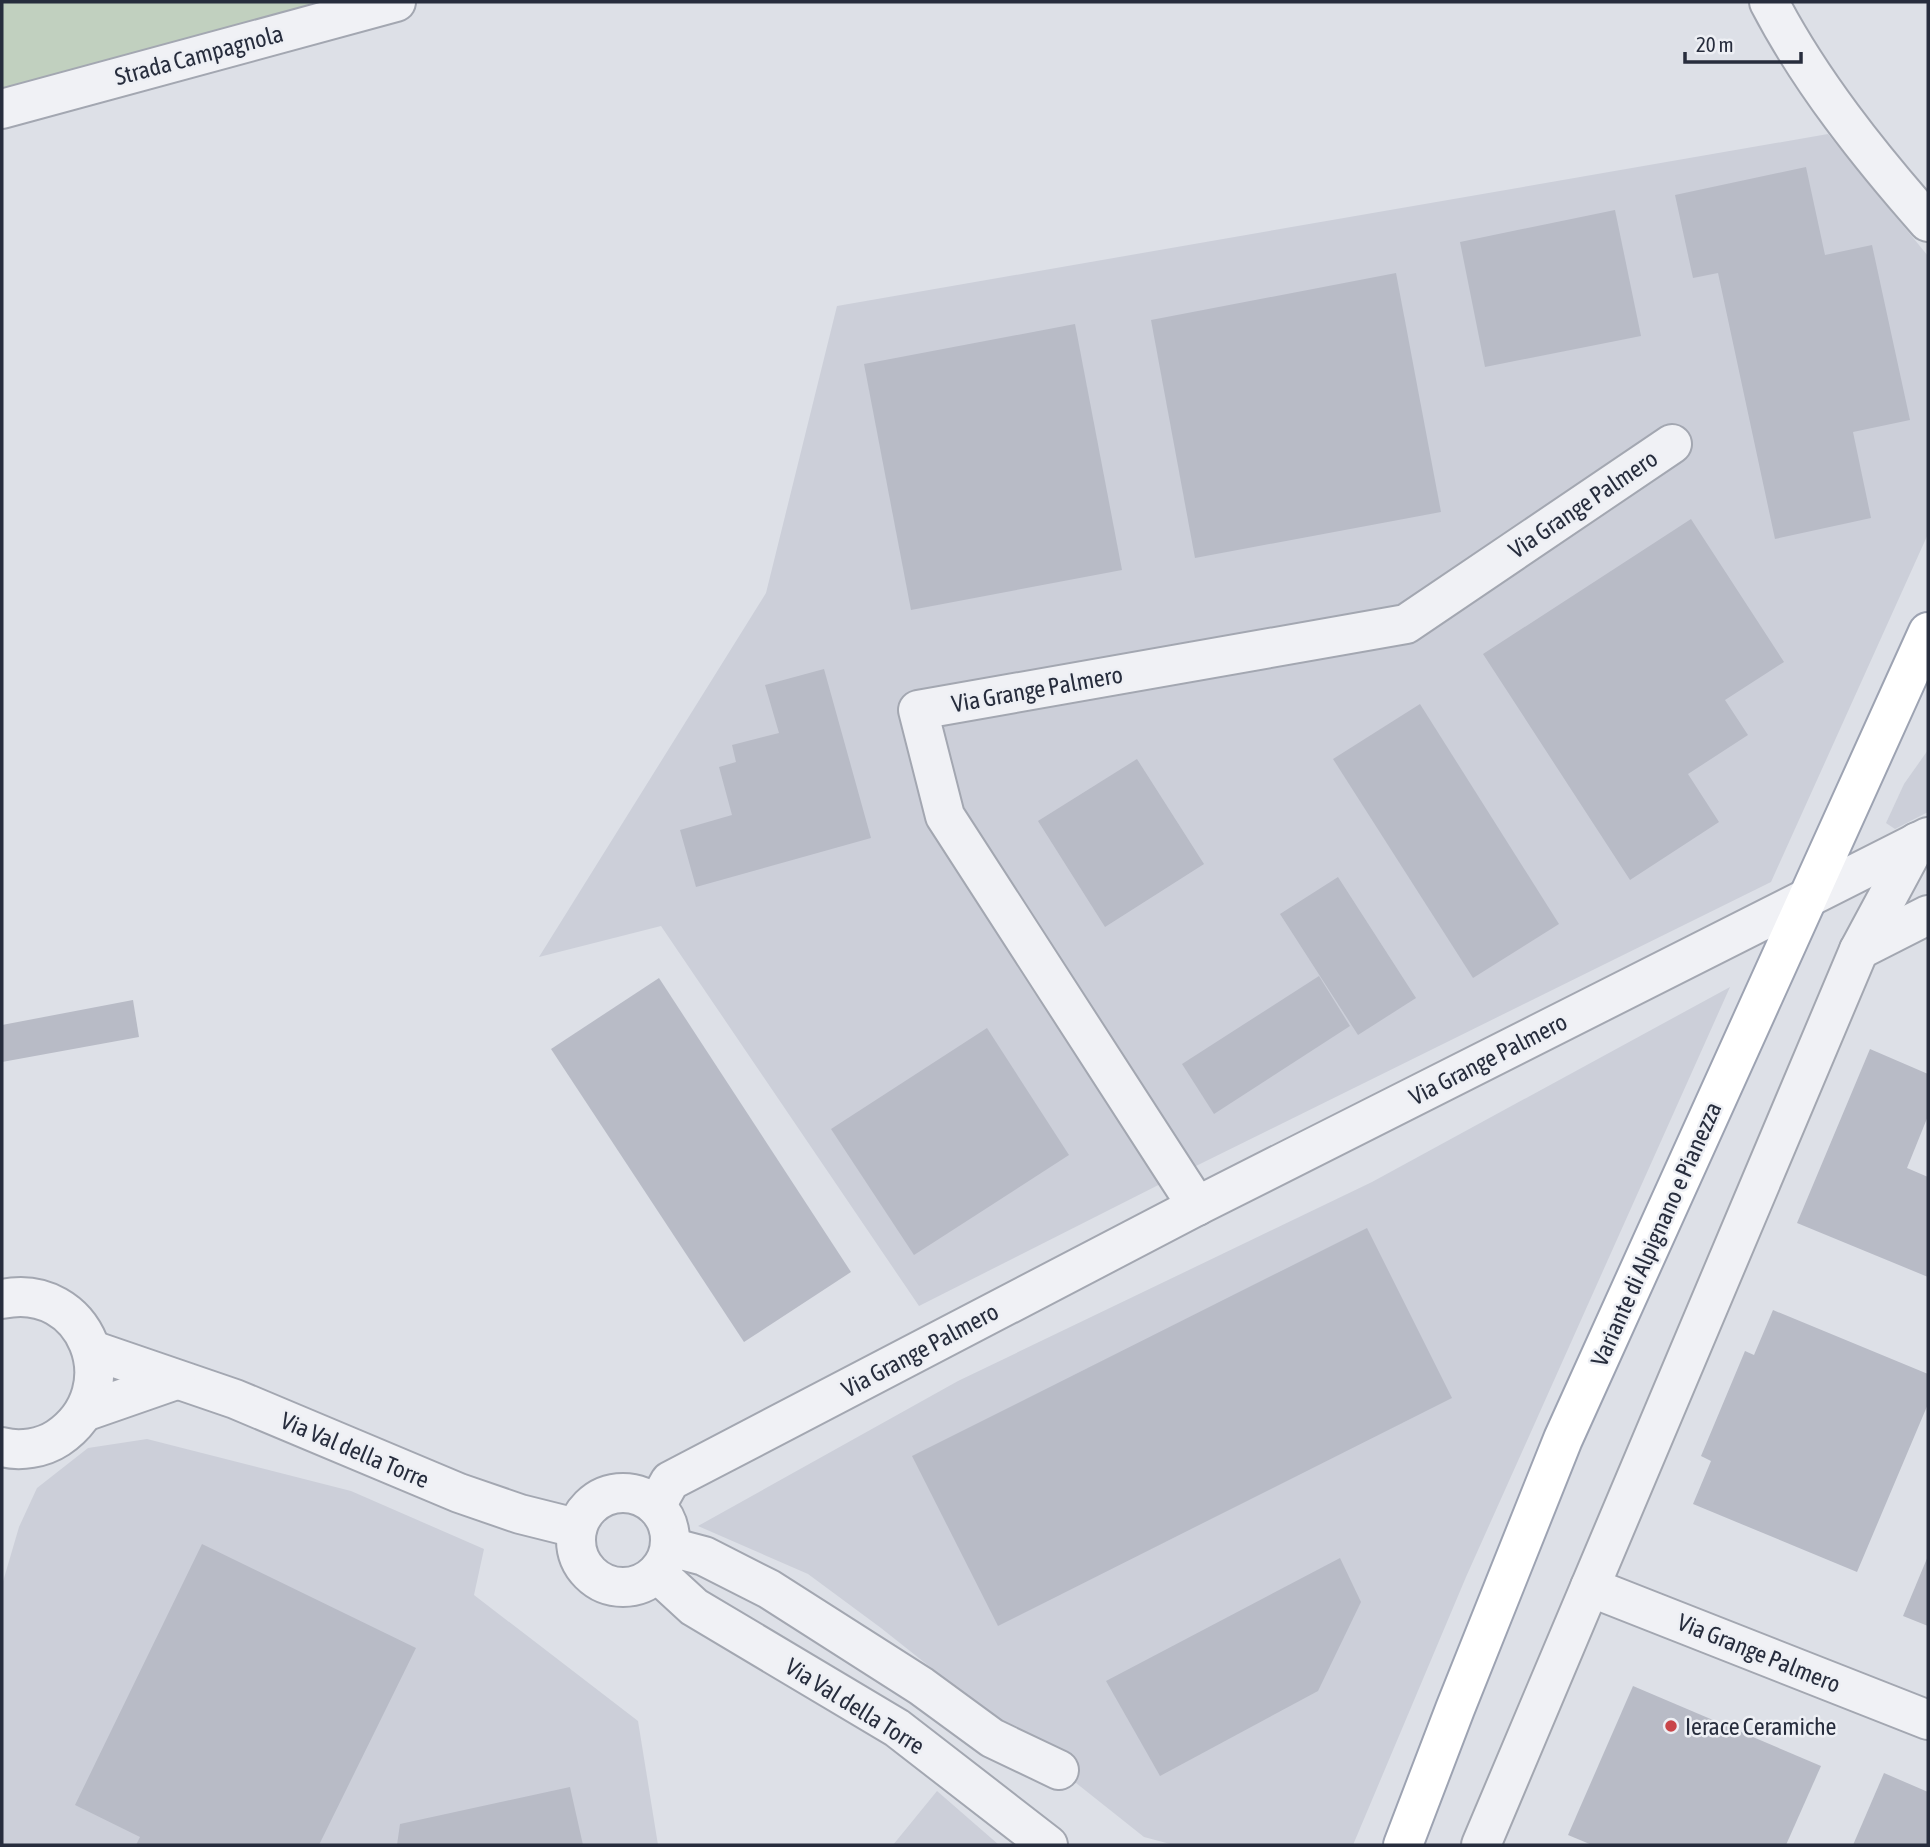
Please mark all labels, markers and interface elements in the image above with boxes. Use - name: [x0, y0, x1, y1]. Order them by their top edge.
- street label: Strada Campagnola: [112, 20, 286, 90]
- scale bar: [1685, 21, 1800, 65]
- text: 20 m: [1696, 32, 1734, 56]
- street label: Via Grange Palmero: [1504, 444, 1662, 564]
- street label: Via Grange Palmero: [949, 661, 1125, 717]
- street label: Via Grange Palmero: [1405, 1008, 1571, 1110]
- street label: Variante di Alpignano e Pianezza: [1585, 1098, 1727, 1370]
- street label: Via Grange Palmero: [837, 1297, 1003, 1403]
- street label: Via Val della Torre: [277, 1407, 433, 1493]
- street label: Via Grange Palmero: [1674, 1608, 1844, 1698]
- street label: Via Val della Torre: [781, 1653, 929, 1759]
- place label: Ierace Ceramiche: [1685, 1713, 1837, 1740]
- marker: Ierace Ceramiche: [1663, 1718, 1679, 1734]

